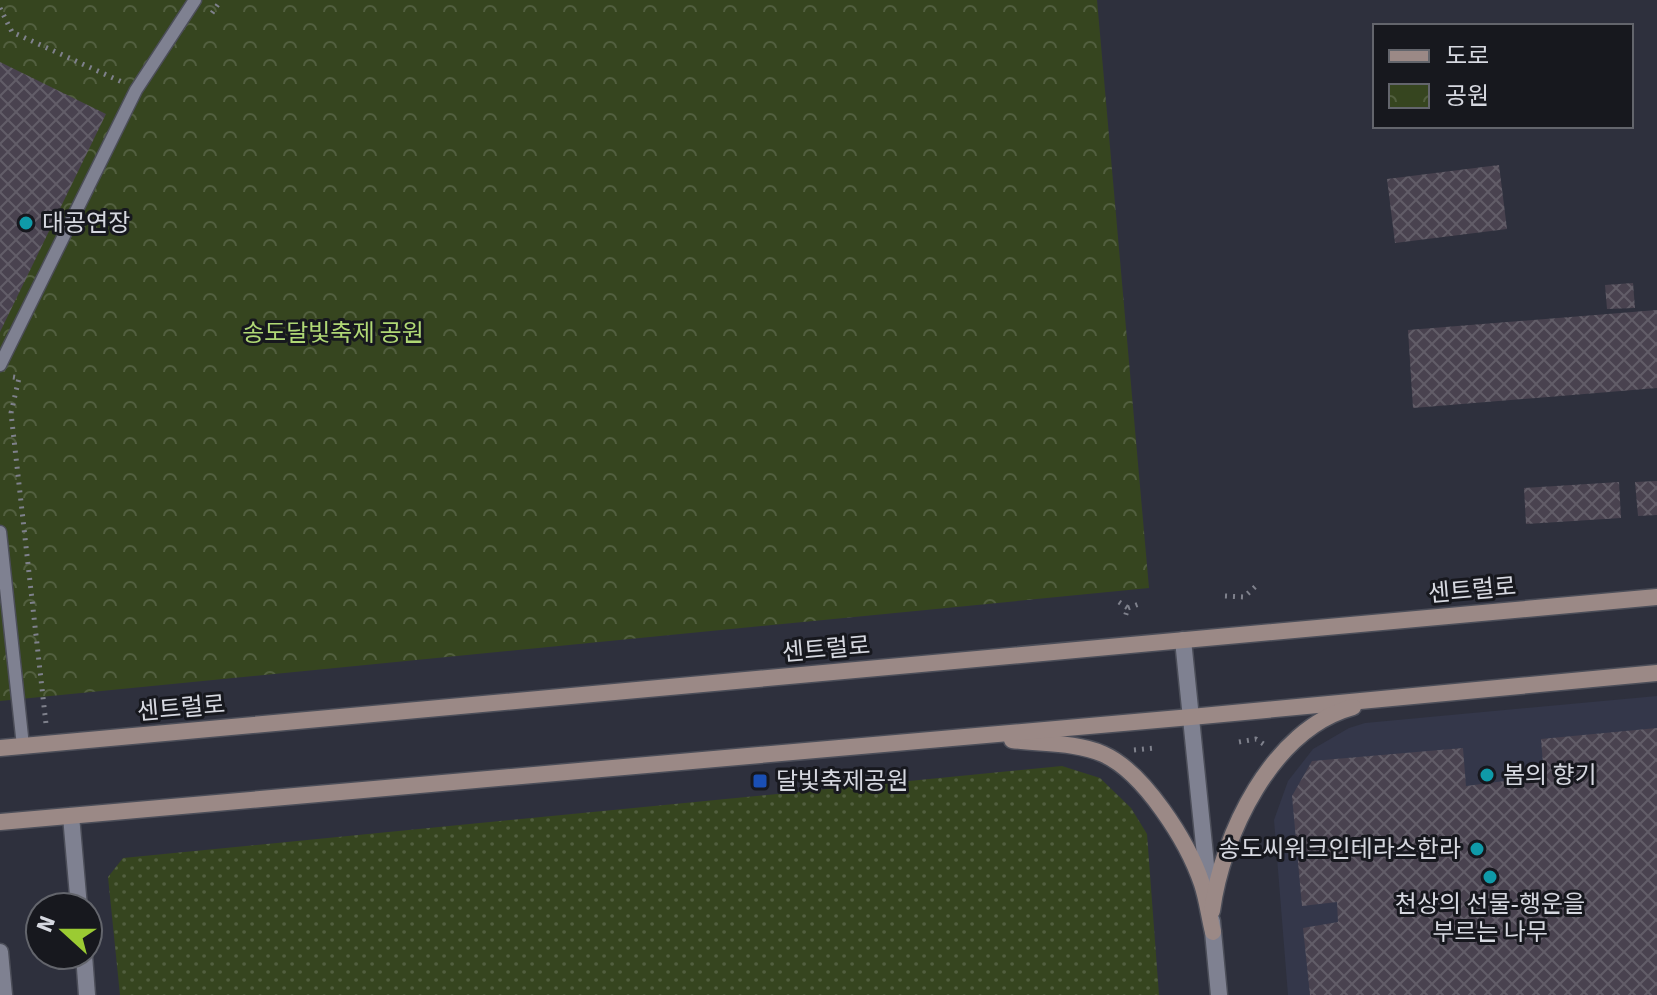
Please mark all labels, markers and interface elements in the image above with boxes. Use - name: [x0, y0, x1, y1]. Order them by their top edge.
- legend: [1373, 24, 1633, 128]
- text: 도로: [1445, 41, 1489, 71]
- text: 공원: [1445, 81, 1489, 111]
- place label: 대공연장: [42, 208, 130, 238]
- marker: 대공연장: [17, 214, 35, 232]
- park label: 송도달빛축제 공원: [242, 318, 424, 348]
- street label: 센트럴로: [1427, 571, 1517, 609]
- street label: 센트럴로: [781, 630, 871, 668]
- street label: 센트럴로: [136, 689, 226, 727]
- place label: 봄의 향기: [1503, 760, 1597, 790]
- place label: 달빛축제공원: [776, 766, 908, 796]
- marker: 봄의 향기: [1478, 766, 1496, 784]
- marker: 달빛축제공원: [751, 772, 769, 790]
- place label: 송도씨워크인테라스한라: [1218, 834, 1461, 864]
- marker: 송도씨워크인테라스한라: [1468, 840, 1486, 858]
- marker: 천상의 선물-행운을 부르는 나무: [1481, 868, 1499, 886]
- place label: 천상의 선물-행운을 부르는 나무: [1395, 889, 1585, 947]
- north arrow: [24, 891, 104, 971]
- text: N: [30, 912, 61, 936]

